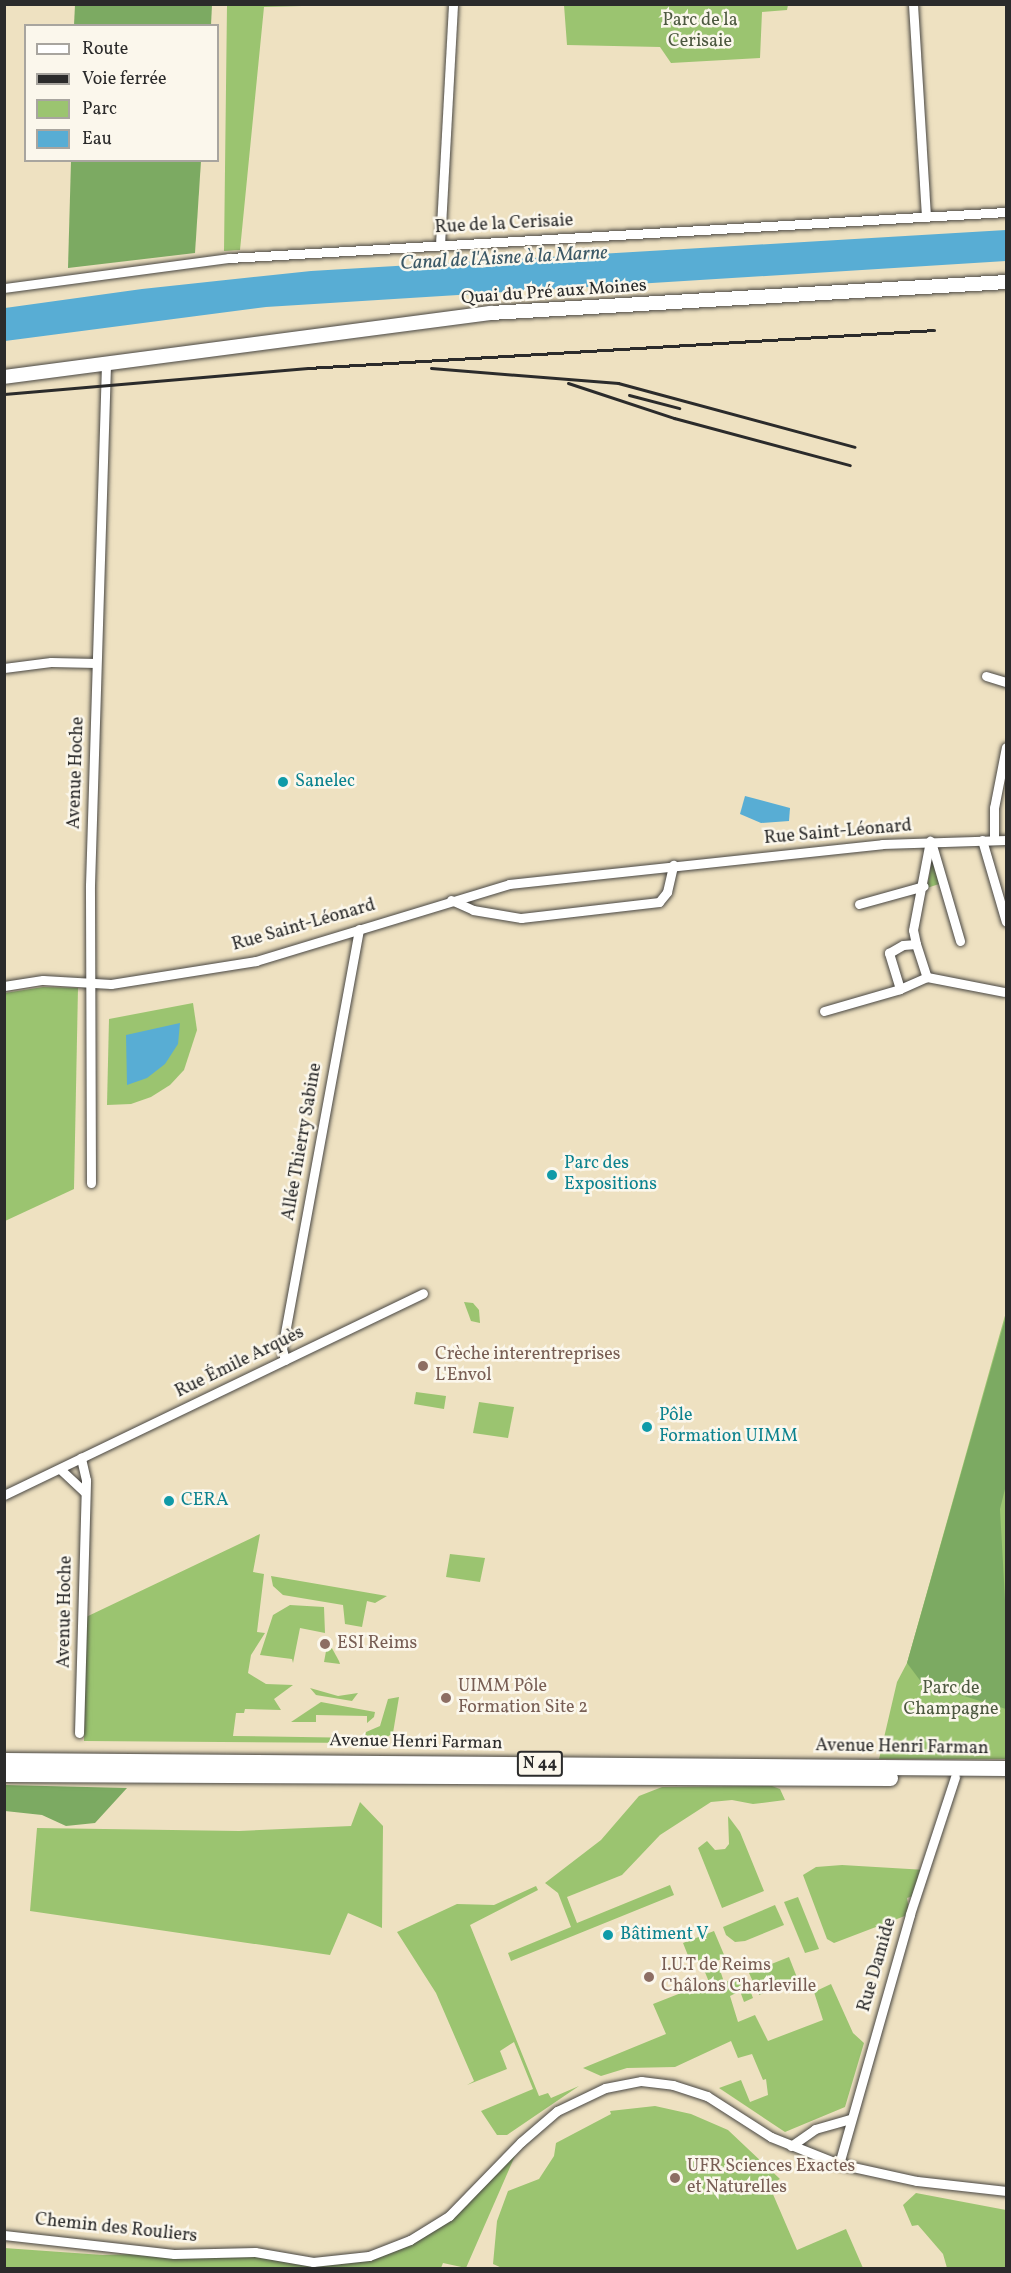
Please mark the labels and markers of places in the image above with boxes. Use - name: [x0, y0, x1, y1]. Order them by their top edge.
- place label: Sanelec: [295, 771, 355, 793]
- marker: Sanelec: [276, 775, 290, 789]
- place label: Parc des Expositions: [564, 1154, 657, 1196]
- marker: Parc des Expositions: [545, 1168, 559, 1182]
- place label: Crèche interentreprises L'Envol: [435, 1345, 621, 1388]
- marker: Crèche interentreprises L'Envol: [416, 1359, 430, 1373]
- place label: Pôle Formation UIMM: [659, 1406, 798, 1448]
- marker: Pôle Formation UIMM: [640, 1420, 654, 1434]
- place label: CERA: [181, 1490, 229, 1512]
- marker: CERA: [162, 1494, 176, 1508]
- place label: ESI Reims: [337, 1633, 417, 1655]
- marker: ESI Reims: [318, 1637, 332, 1651]
- place label: UIMM Pôle Formation Site 2: [458, 1677, 588, 1720]
- marker: UIMM Pôle Formation Site 2: [439, 1691, 453, 1705]
- place label: Bâtiment V: [620, 1924, 709, 1946]
- marker: Bâtiment V: [601, 1928, 615, 1942]
- place label: I.U.T de Reims Châlons Charleville: [661, 1956, 816, 1998]
- marker: I.U.T de Reims Châlons Charleville: [642, 1970, 656, 1984]
- place label: UFR Sciences Exactes et Naturelles: [687, 2157, 855, 2200]
- marker: UFR Sciences Exactes et Naturelles: [668, 2171, 682, 2185]

